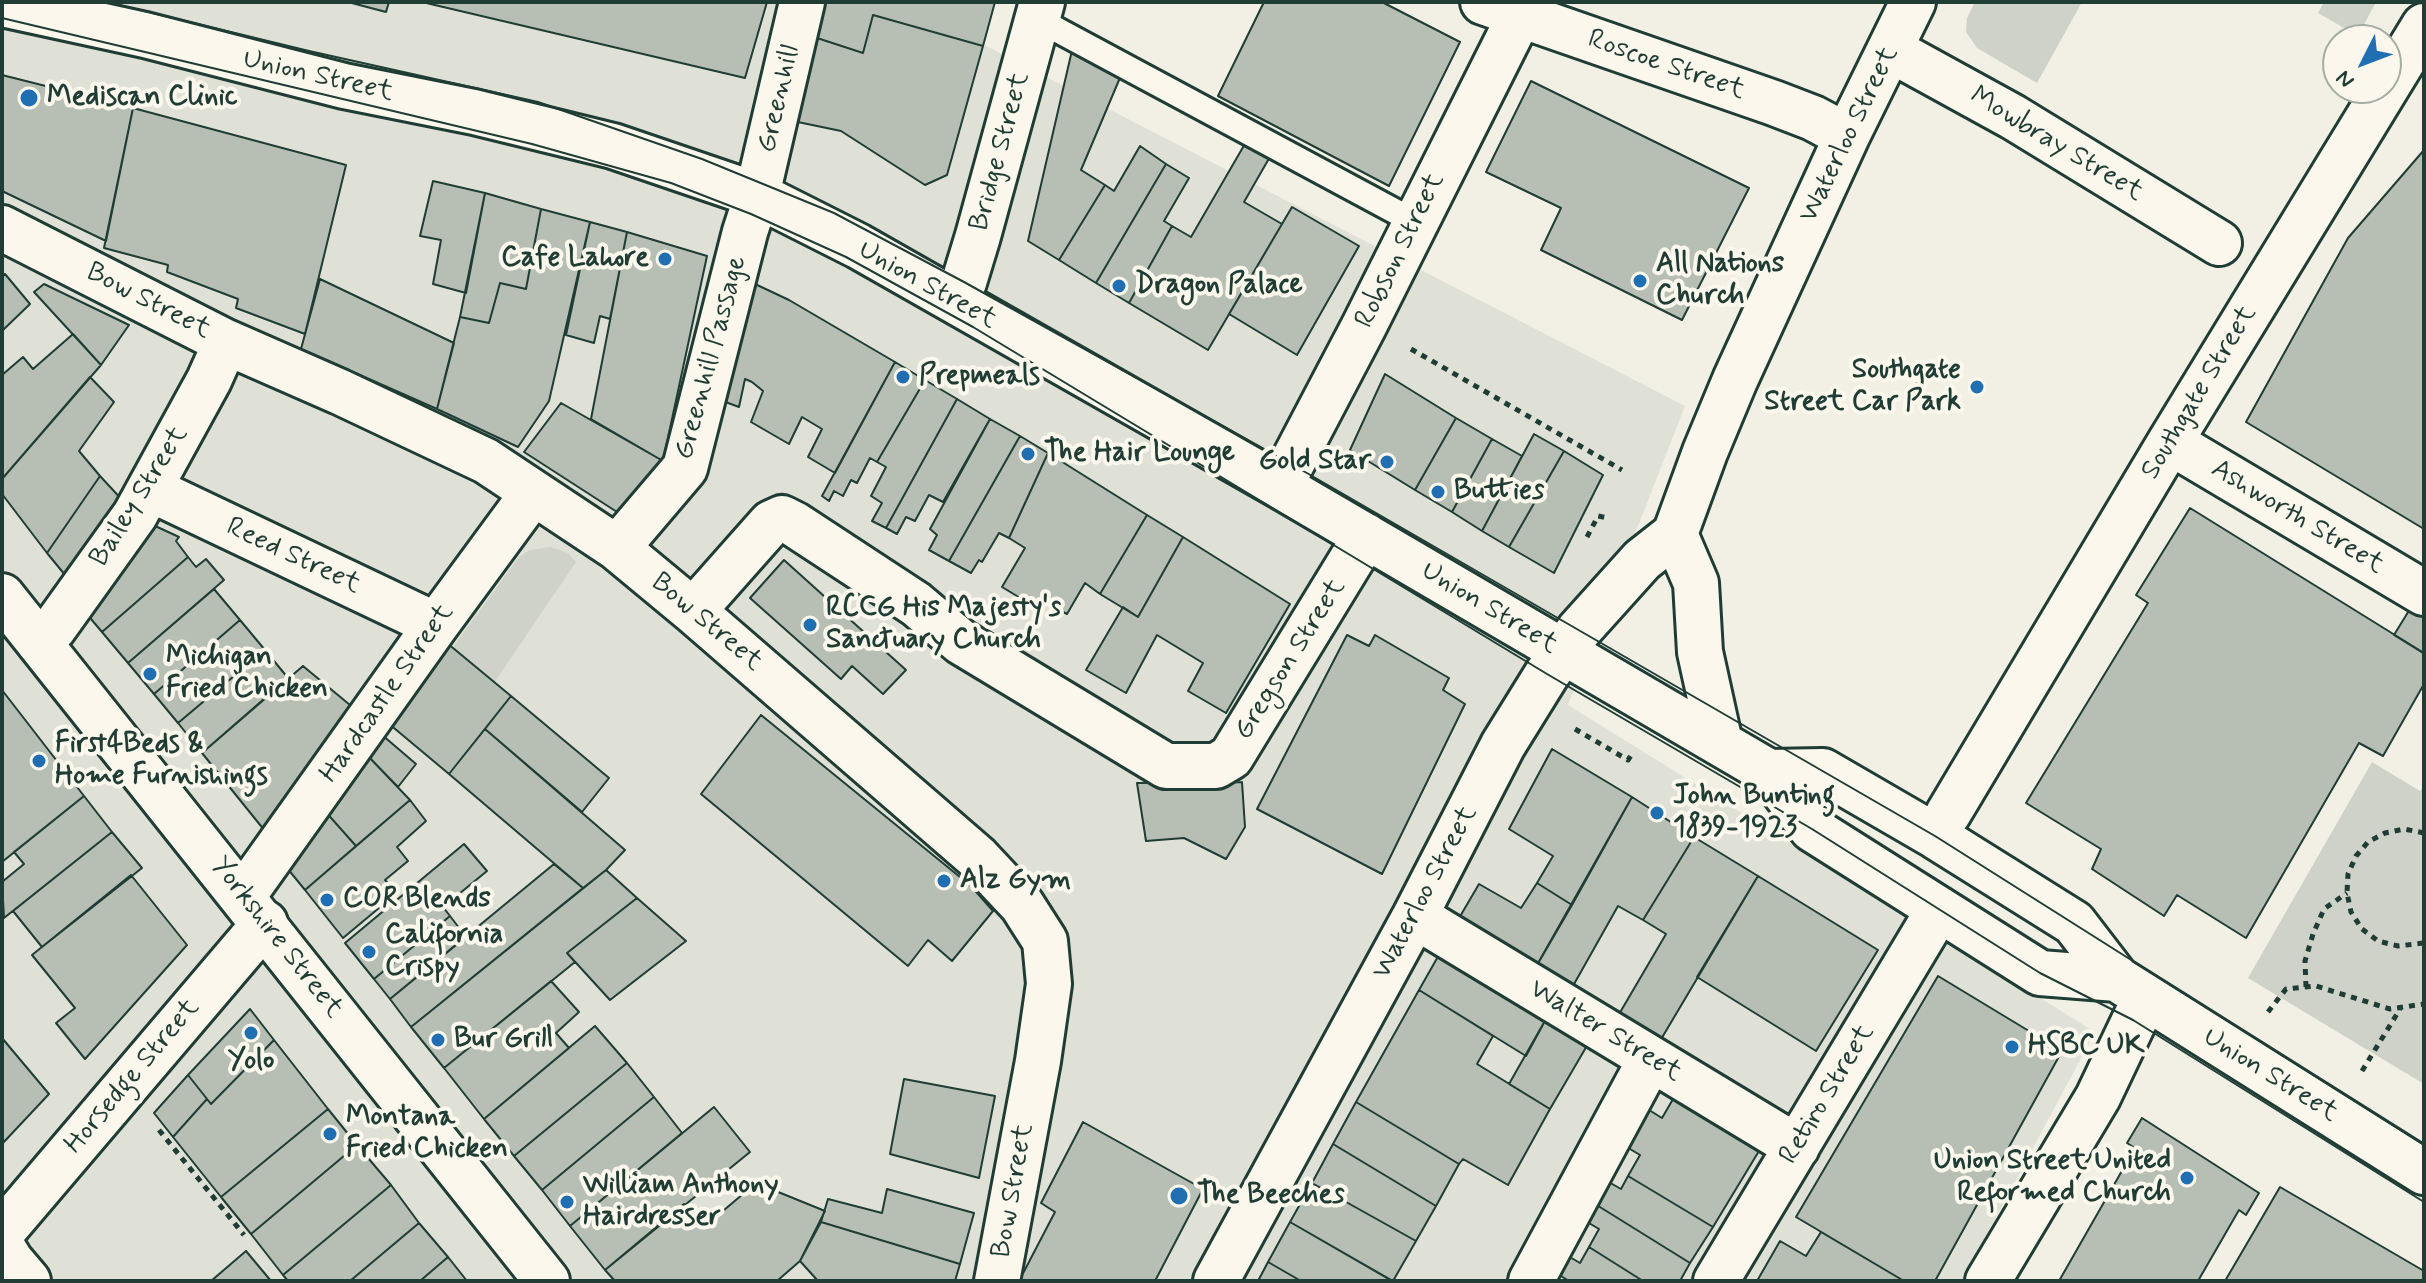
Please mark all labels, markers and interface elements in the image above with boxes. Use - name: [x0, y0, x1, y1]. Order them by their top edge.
- street label: Roscoe Street: [1583, 23, 1749, 109]
- north arrow: [2322, 24, 2402, 104]
- street label: Greenhill: [751, 42, 809, 156]
- street label: Waterloo Street: [1793, 42, 1907, 228]
- street label: Union Street: [240, 43, 396, 111]
- text: N: [2330, 64, 2361, 94]
- street label: Bridge Street: [964, 69, 1038, 235]
- street label: Mowbray Street: [1963, 80, 2149, 210]
- place label: Mediscan Clinic: [47, 81, 238, 115]
- marker: Mediscan Clinic: [18, 87, 40, 109]
- street label: Robson Street: [1349, 168, 1453, 334]
- street label: Union Street: [852, 234, 1002, 338]
- place label: Cafe Lahore: [501, 242, 649, 276]
- place label: All Nations Church: [1656, 248, 1784, 314]
- marker: Cafe Lahore: [656, 250, 674, 268]
- street label: Greenhill Passage: [669, 252, 755, 464]
- street label: Bow Street: [80, 256, 216, 348]
- place label: Dragon Palace: [1135, 269, 1303, 303]
- marker: All Nations Church: [1631, 272, 1649, 290]
- marker: Dragon Palace: [1110, 277, 1128, 295]
- street label: Southgate Street: [2135, 300, 2265, 486]
- place label: Southgate Street Car Park: [1764, 354, 1961, 420]
- place label: Prepmeals: [919, 360, 1040, 394]
- marker: Prepmeals: [894, 368, 912, 386]
- marker: Southgate Street Car Park: [1968, 378, 1986, 396]
- street label: Bailey Street: [84, 421, 196, 573]
- place label: The Hair Lounge: [1044, 437, 1235, 471]
- marker: The Hair Lounge: [1019, 445, 1037, 463]
- place label: Gold Star: [1259, 445, 1371, 479]
- marker: Gold Star: [1378, 453, 1396, 471]
- street label: Ashworth Street: [2204, 453, 2390, 583]
- place label: Butties: [1454, 475, 1544, 509]
- marker: Butties: [1429, 483, 1447, 501]
- street label: Reed Street: [220, 511, 366, 603]
- street label: Union Street: [1415, 555, 1563, 663]
- street label: Bow Street: [643, 567, 769, 679]
- street label: Gregson Street: [1228, 573, 1354, 747]
- place label: RCCG His Majesty's Sanctuary Church: [826, 592, 1061, 658]
- street label: Hardcastle Street: [314, 598, 462, 790]
- marker: RCCG His Majesty's Sanctuary Church: [801, 616, 819, 634]
- place label: Michigan Fried Chicken: [166, 641, 328, 707]
- marker: Michigan Fried Chicken: [141, 665, 159, 683]
- place label: First4Beds & Home Furnishings: [55, 728, 268, 794]
- marker: First4Beds & Home Furnishings: [30, 752, 48, 770]
- place label: John Bunting 1839-1923: [1673, 780, 1835, 846]
- street label: Waterloo Street: [1366, 801, 1486, 985]
- marker: John Bunting 1839-1923: [1648, 804, 1666, 822]
- street label: Yorkshire Street: [202, 850, 350, 1026]
- place label: Alz Gym: [960, 864, 1071, 898]
- marker: Alz Gym: [935, 872, 953, 890]
- place label: COR Blends: [343, 883, 491, 917]
- marker: COR Blends: [318, 891, 336, 909]
- place label: California Crispy: [385, 919, 503, 985]
- marker: California Crispy: [360, 943, 378, 961]
- street label: Walter Street: [1523, 973, 1687, 1091]
- street label: Horsedge Street: [58, 993, 208, 1161]
- street label: Retiro Street: [1773, 1019, 1883, 1171]
- street label: Union Street: [2196, 1021, 2344, 1131]
- place label: Bur Grill: [454, 1023, 553, 1057]
- marker: Yolo: [242, 1024, 260, 1042]
- place label: HSBC UK: [2028, 1030, 2144, 1064]
- marker: Bur Grill: [429, 1031, 447, 1049]
- marker: HSBC UK: [2003, 1038, 2021, 1056]
- place label: Yolo: [228, 1045, 274, 1079]
- place label: Montana Fried Chicken: [346, 1101, 508, 1167]
- street label: Bow Street: [986, 1121, 1042, 1261]
- marker: Montana Fried Chicken: [321, 1125, 339, 1143]
- place label: Union Street United Reformed Church: [1934, 1145, 2171, 1211]
- place label: William Anthony Hairdresser: [583, 1169, 779, 1235]
- marker: Union Street United Reformed Church: [2178, 1169, 2196, 1187]
- place label: The Beeches: [1197, 1179, 1345, 1213]
- marker: The Beeches: [1168, 1185, 1190, 1207]
- marker: William Anthony Hairdresser: [558, 1193, 576, 1211]

